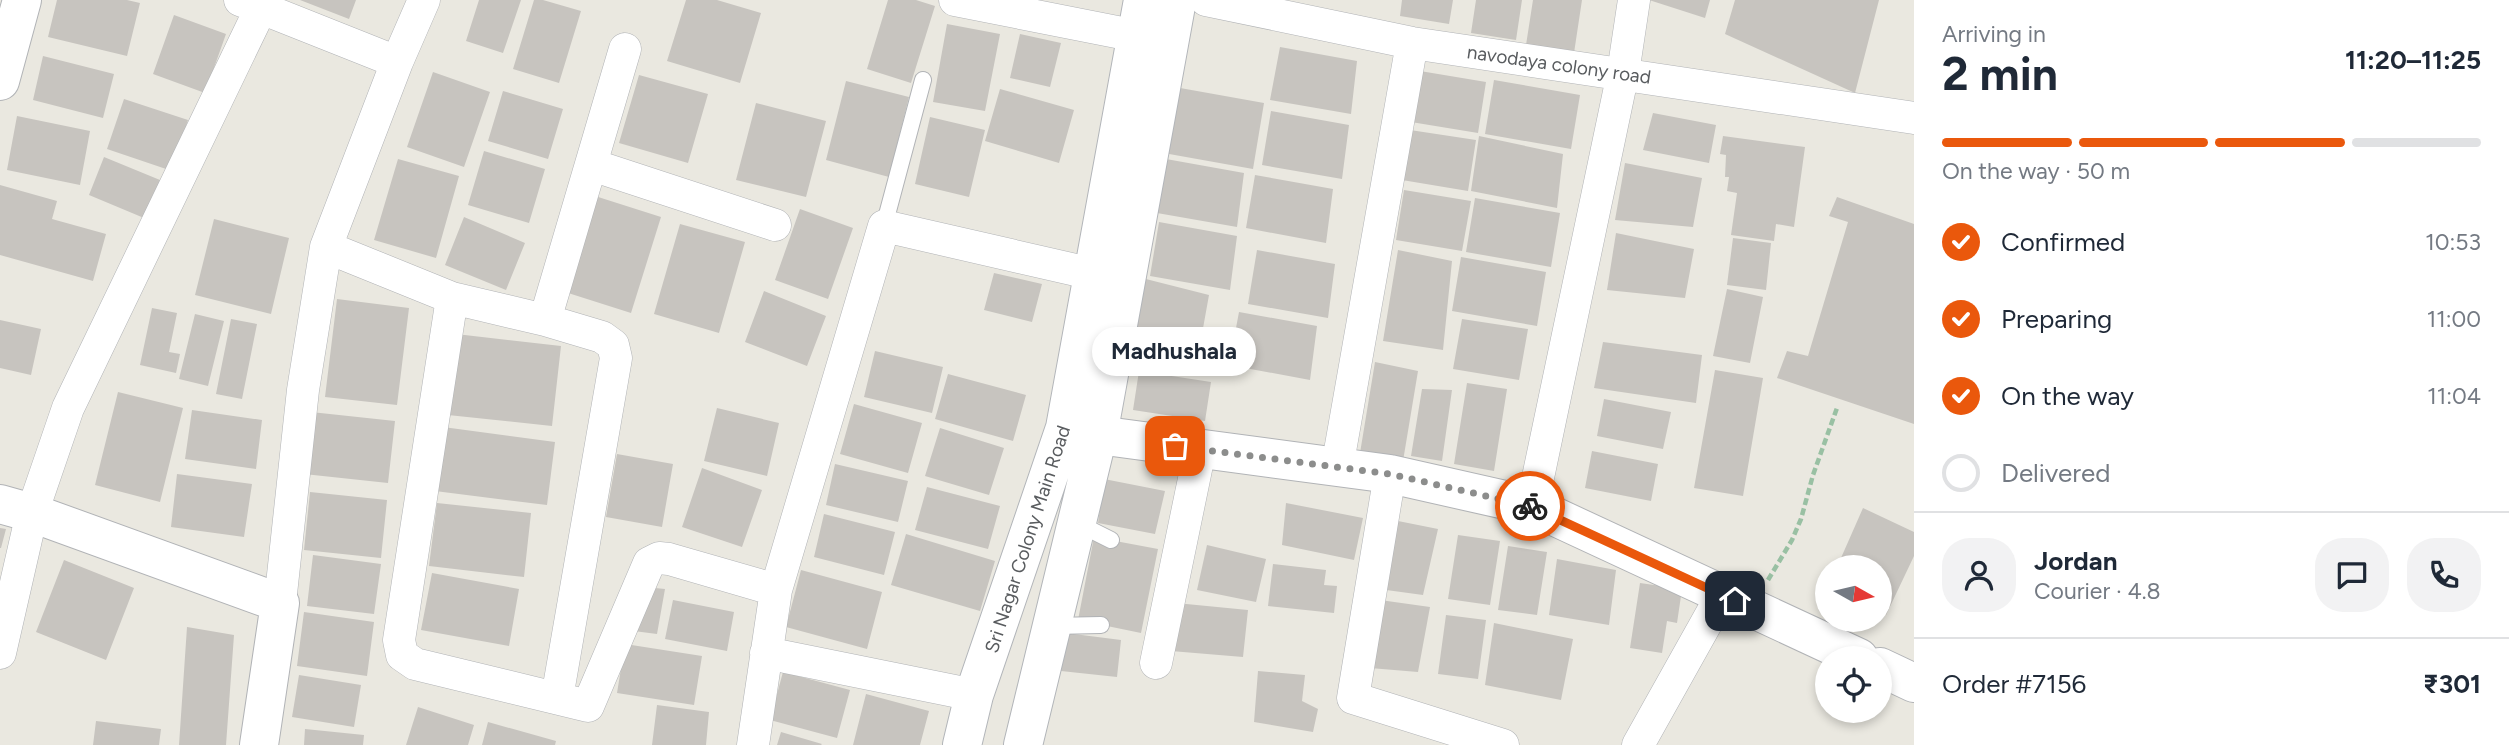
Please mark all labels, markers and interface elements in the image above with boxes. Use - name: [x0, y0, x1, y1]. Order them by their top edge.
- text: Arriving in: [1942, 20, 2046, 48]
- street label: navodaya colony road: [1465, 40, 1652, 89]
- text: 11:20–11:25: [2345, 44, 2481, 76]
- text: 2 min: [1942, 46, 2058, 102]
- text: On the way · 50 m: [1942, 157, 2130, 185]
- icon: check: [1942, 223, 1980, 261]
- text: Confirmed: [2001, 226, 2125, 258]
- text: 10:53: [2425, 228, 2481, 256]
- icon: check: [1942, 300, 1980, 338]
- text: Preparing: [2001, 303, 2112, 335]
- text: 11:00: [2427, 305, 2481, 333]
- callout: Madhushala: [1093, 327, 1257, 376]
- text: Madhushala: [1111, 337, 1237, 365]
- icon: check: [1942, 377, 1980, 415]
- text: On the way: [2001, 380, 2134, 412]
- text: 11:04: [2427, 382, 2481, 410]
- pin: [1145, 416, 1205, 476]
- street label: Sri Nagar Colony Main Road: [980, 423, 1075, 656]
- icon: bag: [1156, 427, 1194, 465]
- text: Delivered: [2001, 457, 2110, 489]
- courier: [1495, 471, 1565, 541]
- icon: bike: [1511, 487, 1549, 525]
- button: person: [1942, 538, 2016, 612]
- button: chat: [2315, 538, 2389, 612]
- button: phone: [2407, 538, 2481, 612]
- text: Jordan: [2034, 545, 2117, 577]
- north arrow: [1815, 555, 1892, 632]
- map controls: [1815, 555, 1892, 723]
- pin: [1705, 571, 1765, 631]
- text: Courier · 4.8: [2034, 577, 2161, 605]
- icon: home: [1716, 582, 1754, 620]
- button: locate: [1815, 646, 1892, 723]
- text: Order #7156: [1942, 668, 2086, 700]
- text: ₹301: [2423, 668, 2481, 700]

